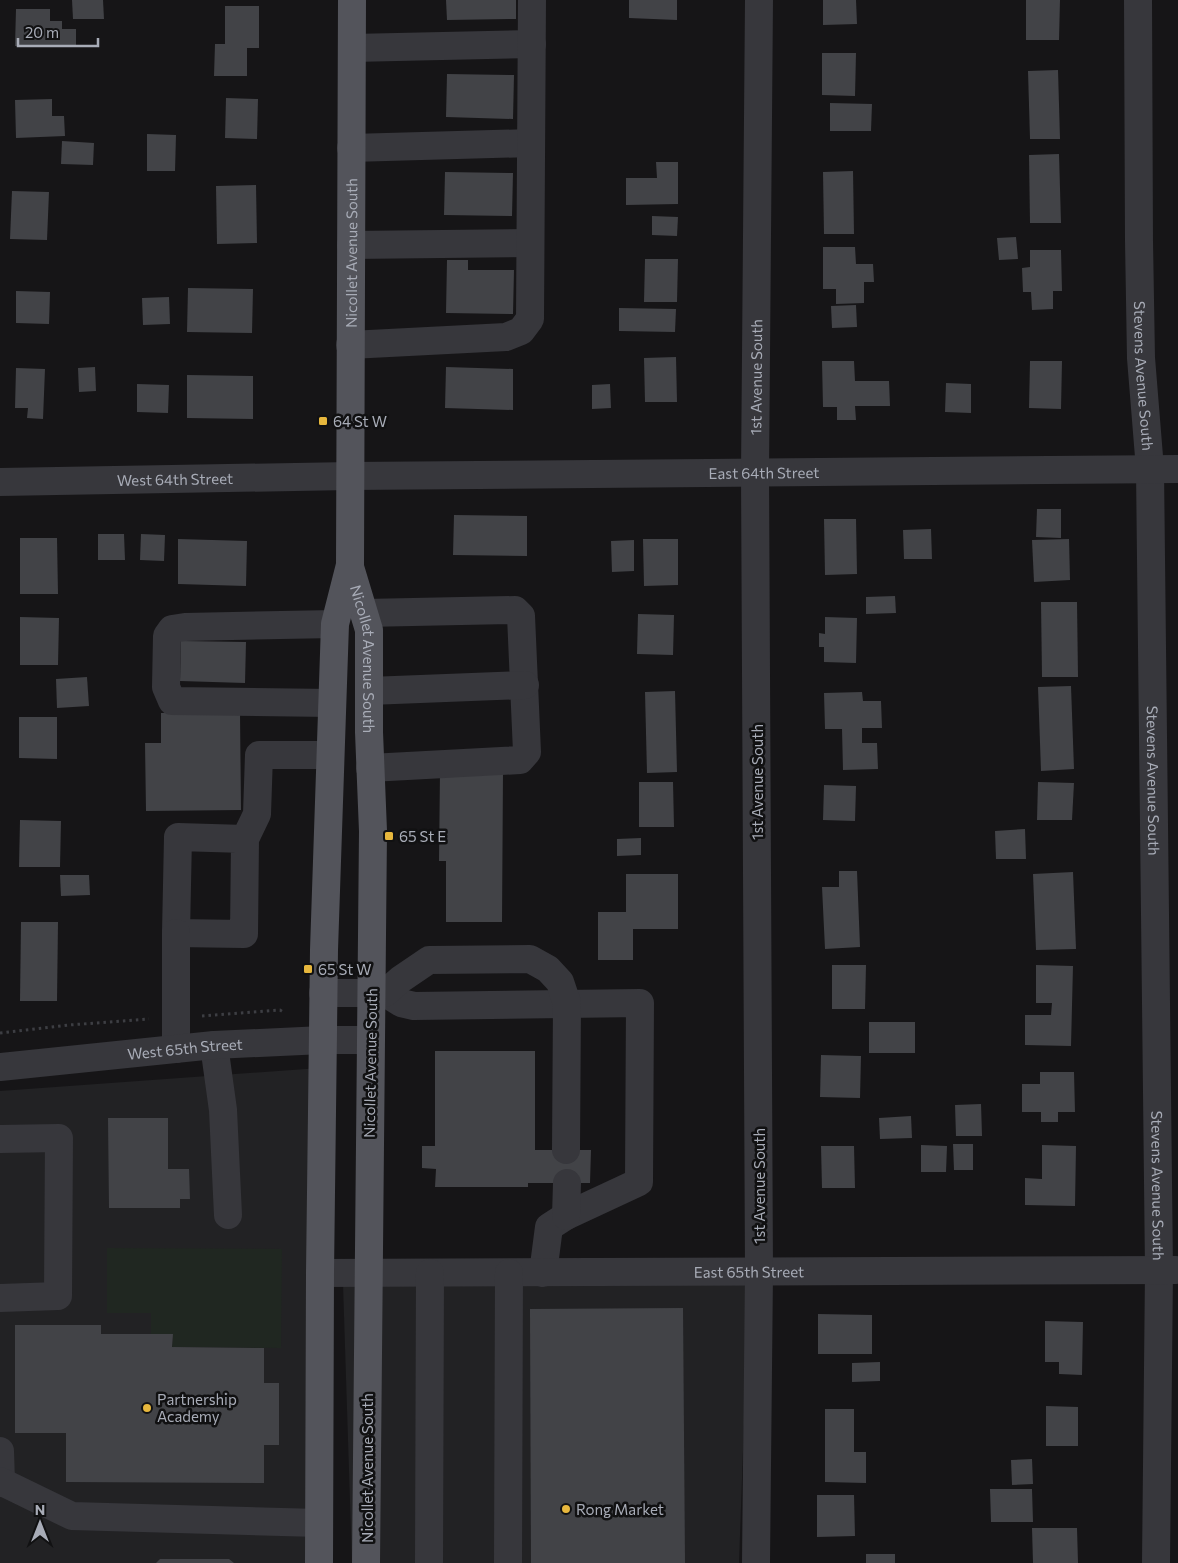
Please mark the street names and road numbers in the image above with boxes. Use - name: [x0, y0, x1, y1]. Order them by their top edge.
- street label: Nicollet Avenue South: [342, 178, 360, 328]
- street label: Stevens Avenue South: [1131, 301, 1157, 451]
- street label: 1st Avenue South: [746, 319, 765, 435]
- street label: East 64th Street: [708, 463, 819, 482]
- street label: West 64th Street: [117, 469, 233, 489]
- street label: Nicollet Avenue South: [347, 583, 378, 733]
- street label: Stevens Avenue South: [1144, 706, 1163, 856]
- street label: 1st Avenue South: [748, 724, 766, 840]
- street label: Nicollet Avenue South: [360, 988, 380, 1138]
- street label: West 65th Street: [127, 1035, 243, 1063]
- street label: Stevens Avenue South: [1148, 1110, 1168, 1261]
- street label: 1st Avenue South: [750, 1128, 768, 1244]
- street label: East 65th Street: [694, 1262, 804, 1281]
- street label: Nicollet Avenue South: [358, 1393, 376, 1543]

